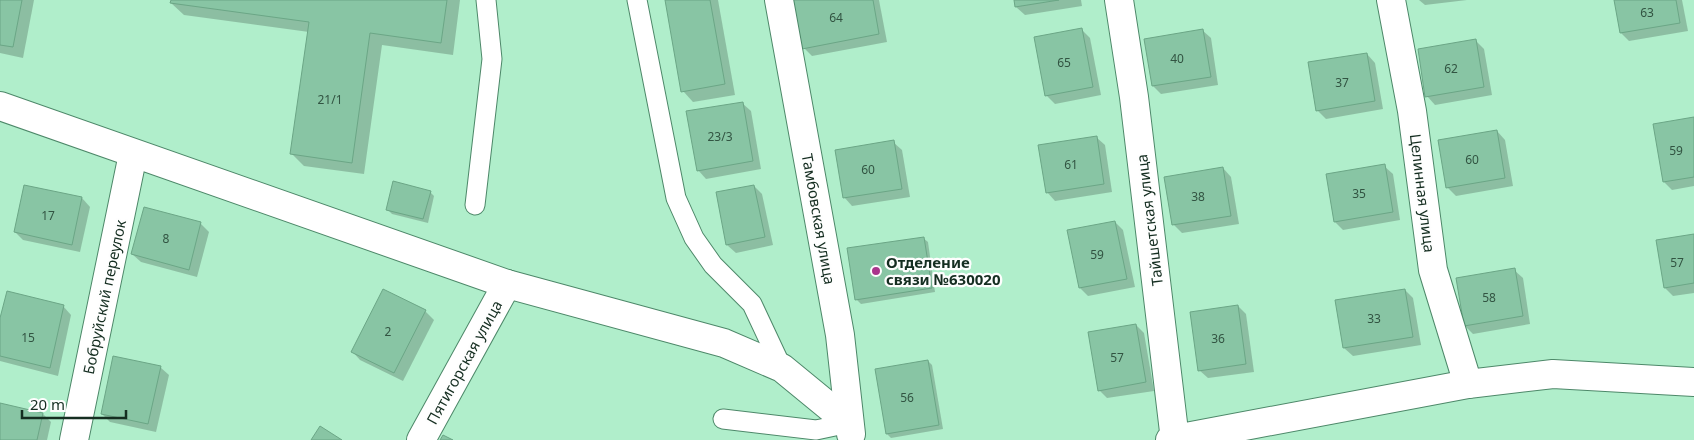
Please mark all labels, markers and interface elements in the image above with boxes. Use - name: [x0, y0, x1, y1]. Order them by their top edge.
- house number: 63: [1640, 4, 1654, 21]
- house number: 64: [829, 9, 843, 26]
- house number: 40: [1170, 50, 1184, 67]
- house number: 65: [1057, 54, 1071, 71]
- house number: 62: [1444, 60, 1458, 77]
- house number: 37: [1335, 74, 1349, 91]
- house number: 21/1: [317, 91, 343, 108]
- house number: 23/3: [707, 128, 733, 145]
- street label: Целинная улица: [1406, 133, 1440, 253]
- house number: 59: [1669, 142, 1683, 159]
- house number: 60: [1465, 151, 1479, 168]
- street label: Тамбовская улица: [798, 152, 840, 286]
- street label: Тайшетская улица: [1131, 153, 1167, 287]
- house number: 61: [1064, 156, 1078, 173]
- house number: 60: [861, 161, 875, 178]
- house number: 35: [1352, 185, 1366, 202]
- house number: 38: [1191, 188, 1205, 205]
- house number: 17: [41, 207, 55, 224]
- street label: Бобруйский переулок: [78, 218, 130, 376]
- house number: 8: [163, 230, 170, 247]
- house number: 59: [1090, 246, 1104, 263]
- place label: Отделение связи №630020: [886, 252, 1001, 289]
- house number: 57: [1670, 254, 1684, 271]
- marker: Отделение связи №630020: [870, 265, 882, 277]
- house number: 58: [1482, 289, 1496, 306]
- street label: Пятигорская улица: [422, 296, 506, 428]
- house number: 33: [1367, 310, 1381, 327]
- house number: 2: [385, 323, 392, 340]
- house number: 15: [21, 329, 35, 346]
- house number: 36: [1211, 330, 1225, 347]
- house number: 57: [1110, 349, 1124, 366]
- scale bar: [22, 388, 126, 420]
- house number: 56: [900, 389, 914, 406]
- text: 20 m: [30, 394, 65, 414]

